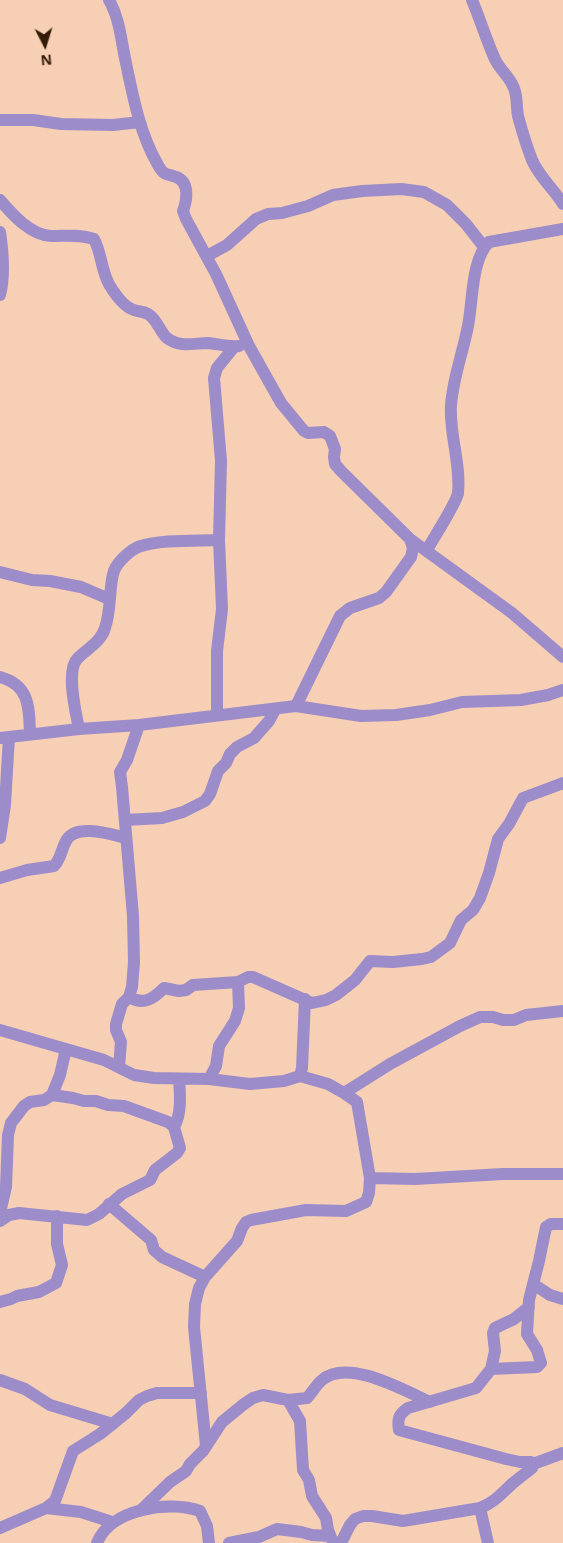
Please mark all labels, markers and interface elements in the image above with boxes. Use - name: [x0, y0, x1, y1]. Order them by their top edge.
- north arrow: [20, 20, 70, 70]
- text: N: [40, 50, 53, 70]

